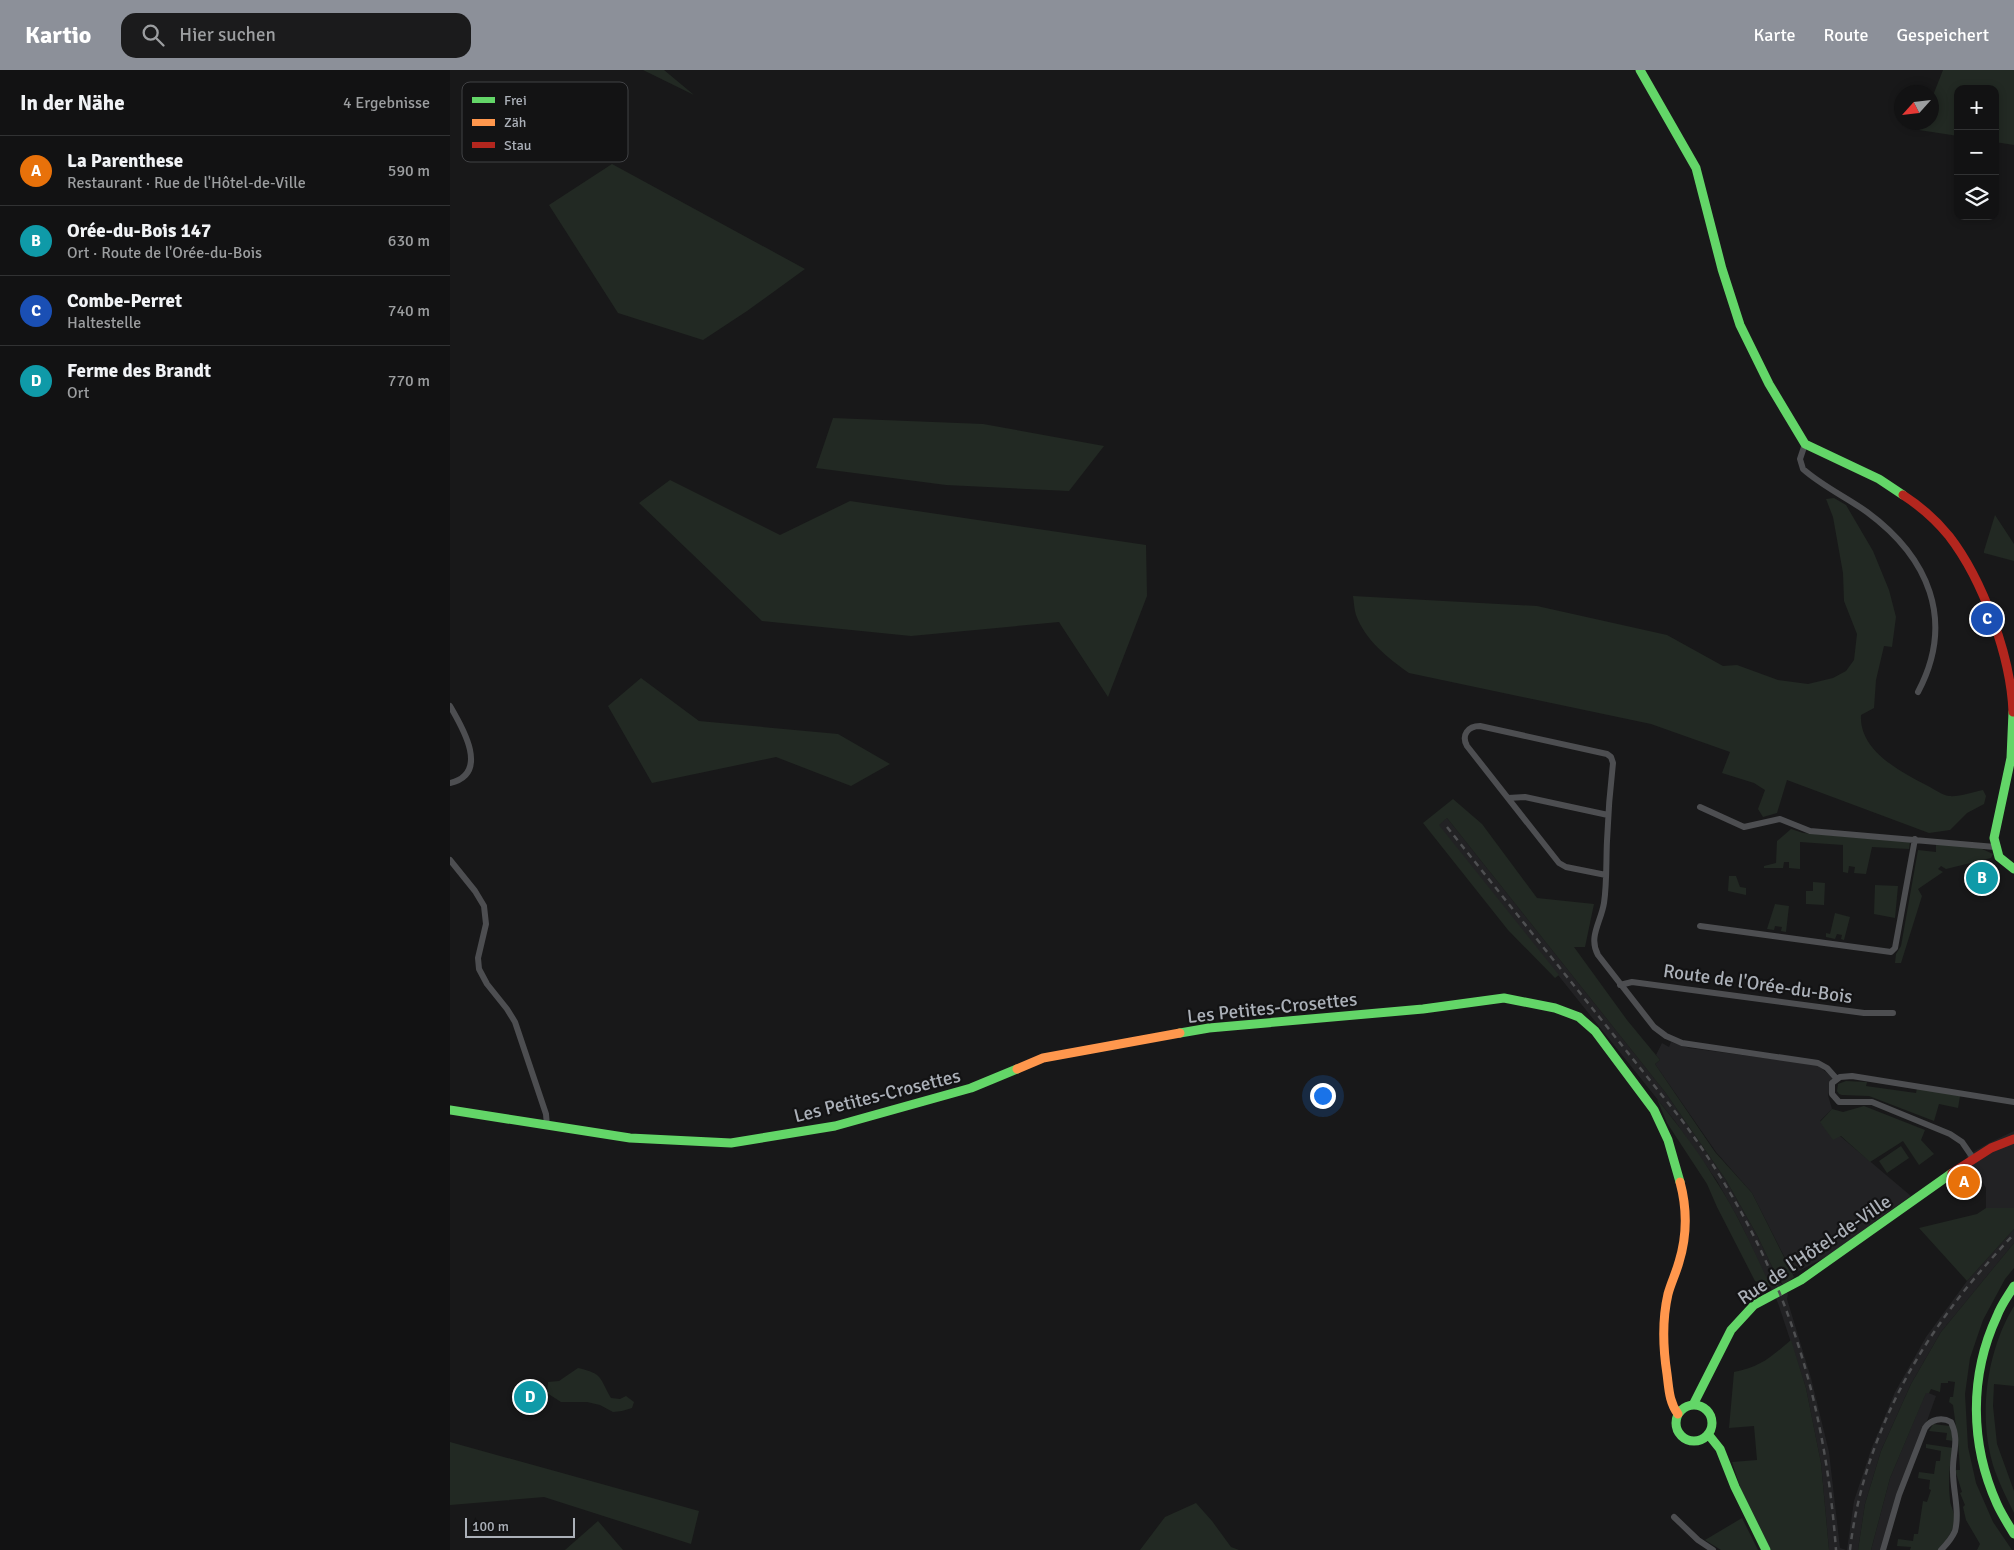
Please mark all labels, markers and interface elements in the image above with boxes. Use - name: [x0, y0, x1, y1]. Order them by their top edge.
- search box: [121, 13, 471, 58]
- text: Kartio: [25, 20, 91, 50]
- icon: search: [139, 21, 167, 49]
- text: Hier suchen: [179, 23, 276, 47]
- text: Karte: [1754, 24, 1796, 46]
- text: Route: [1824, 24, 1869, 46]
- text: Gespeichert: [1897, 24, 1989, 46]
- legend: [462, 82, 628, 162]
- north arrow: [1894, 85, 1939, 130]
- map controls: [1954, 85, 1999, 220]
- button: +: [1954, 85, 1999, 130]
- text: In der Nähe: [20, 90, 125, 116]
- text: Frei: [504, 92, 527, 109]
- text: 4 Ergebnisse: [343, 93, 430, 113]
- text: Zäh: [504, 114, 526, 131]
- button: −: [1954, 130, 1999, 175]
- text: Stau: [504, 137, 531, 154]
- text: La Parenthese: [67, 149, 183, 173]
- text: A: [31, 161, 41, 181]
- text: 590 m: [388, 161, 430, 181]
- text: Restaurant · Rue de l'Hôtel-de-Ville: [67, 173, 306, 193]
- button: layers: [1954, 175, 1999, 220]
- text: Orée-du-Bois 147: [67, 219, 211, 243]
- text: B: [31, 231, 41, 251]
- text: 630 m: [388, 231, 430, 251]
- text: Ort · Route de l'Orée-du-Bois: [67, 243, 262, 263]
- text: Combe-Perret: [67, 289, 182, 313]
- text: C: [31, 301, 41, 321]
- text: 740 m: [388, 301, 430, 321]
- text: Haltestelle: [67, 313, 141, 333]
- text: Ferme des Brandt: [67, 359, 211, 383]
- text: D: [31, 371, 41, 391]
- text: 770 m: [388, 371, 430, 391]
- text: Ort: [67, 383, 89, 403]
- pin: C: [1971, 600, 2003, 638]
- pin: B: [1966, 859, 1998, 897]
- street label: Route de l'Orée-du-Bois: [1662, 959, 1854, 1009]
- street label: Les Petites-Crosettes: [1186, 987, 1358, 1029]
- street label: Les Petites-Crosettes: [791, 1064, 963, 1128]
- your location: [1310, 1083, 1336, 1109]
- pin: A: [1948, 1163, 1980, 1201]
- street label: Rue de l'Hôtel-de-Ville: [1733, 1190, 1896, 1310]
- pin: D: [514, 1378, 546, 1416]
- scale bar: [465, 1515, 575, 1538]
- text: 100 m: [472, 1518, 509, 1535]

